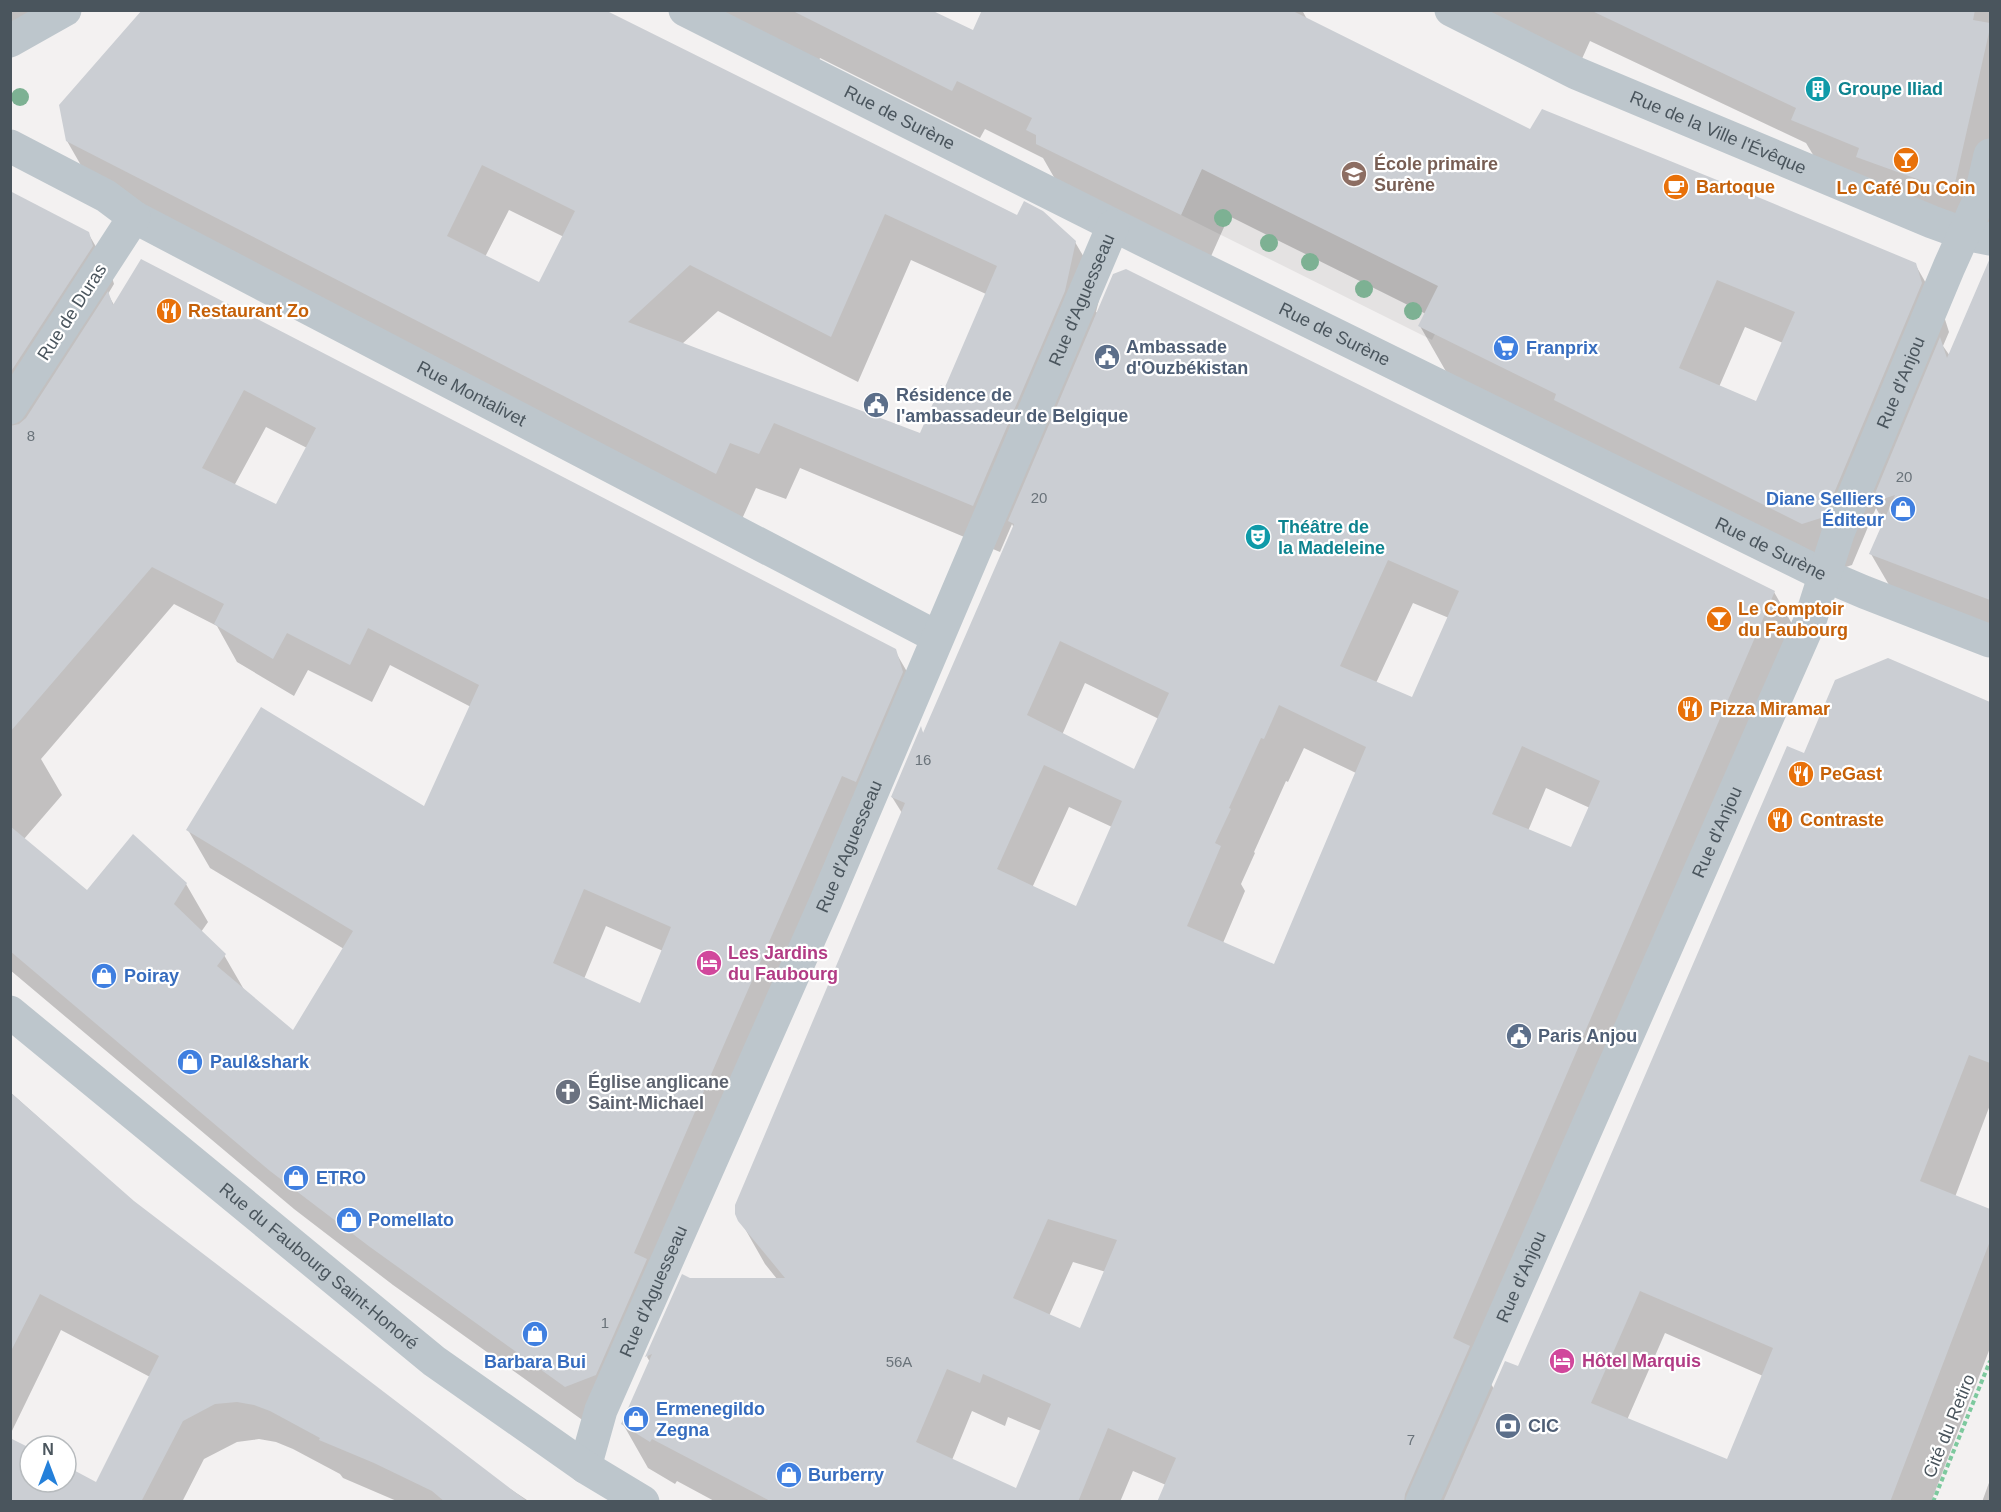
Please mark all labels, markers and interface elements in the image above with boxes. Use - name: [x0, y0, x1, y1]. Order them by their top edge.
- building icon: Groupe Iliad: [1803, 74, 1833, 104]
- place label: Groupe Iliad: [1838, 79, 1943, 99]
- street label: Rue de Surène: [841, 82, 958, 154]
- street label: Rue de la Ville l'Évêque: [1627, 87, 1809, 178]
- bar icon: Le Café Du Coin: [1891, 145, 1921, 175]
- place label: École primaire Surène: [1374, 153, 1498, 195]
- school or university icon: École primaire Surène: [1339, 159, 1369, 189]
- cafe icon: Bartoque: [1661, 172, 1691, 202]
- place label: Bartoque: [1696, 177, 1775, 197]
- place label: Le Café Du Coin: [1836, 178, 1976, 198]
- street label: Rue d'Aguesseau: [1045, 231, 1119, 369]
- street label: Rue de Duras: [33, 260, 111, 364]
- restaurant icon: Restaurant Zo: [154, 296, 184, 326]
- street label: Rue de Surène: [1276, 299, 1393, 370]
- place label: Restaurant Zo: [188, 301, 309, 321]
- supermarket icon: Franprix: [1491, 333, 1521, 363]
- street label: Rue d'Anjou: [1873, 334, 1929, 431]
- place label: Ambassade d'Ouzbékistan: [1126, 337, 1248, 378]
- place label: Franprix: [1526, 338, 1598, 358]
- public building icon: Ambassade d'Ouzbékistan: [1092, 342, 1122, 372]
- street label: Rue Montalivet: [414, 357, 529, 430]
- place label: Résidence de l'ambassadeur de Belgique: [896, 385, 1128, 426]
- public building icon: Résidence de l'ambassadeur de Belgique: [861, 390, 891, 420]
- house number: 8: [27, 427, 35, 444]
- house number: 20: [1896, 468, 1912, 485]
- house number: 20: [1031, 489, 1047, 506]
- place label: Diane Selliers Éditeur: [1766, 489, 1884, 530]
- shop icon: Diane Selliers Éditeur: [1888, 494, 1918, 524]
- street label: Rue de Surène: [1712, 513, 1829, 584]
- place label: Théâtre de la Madeleine: [1278, 517, 1385, 558]
- theatre icon: Théâtre de la Madeleine: [1243, 522, 1273, 552]
- place label: Le Comptoir du Faubourg: [1738, 599, 1848, 640]
- bar icon: Le Comptoir du Faubourg: [1704, 604, 1734, 634]
- restaurant icon: Pizza Miramar: [1675, 694, 1705, 724]
- place label: Pizza Miramar: [1710, 699, 1830, 719]
- house number: 16: [915, 751, 931, 768]
- restaurant icon: PeGast: [1786, 759, 1816, 789]
- place label: PeGast: [1820, 764, 1882, 784]
- street label: Rue d'Aguesseau: [812, 777, 886, 916]
- street label: Rue d'Anjou: [1688, 783, 1746, 881]
- restaurant icon: Contraste: [1765, 805, 1795, 835]
- place label: Contraste: [1800, 810, 1884, 830]
- place label: Les Jardins du Faubourg: [728, 943, 838, 984]
- hotel icon: Les Jardins du Faubourg: [694, 948, 724, 978]
- shop icon: Poiray: [89, 961, 119, 991]
- place label: Poiray: [124, 966, 179, 986]
- public building icon: Paris Anjou: [1504, 1021, 1534, 1051]
- place label: Paris Anjou: [1538, 1026, 1637, 1046]
- shop icon: Paul&shark: [175, 1047, 205, 1077]
- place label: Paul&shark: [210, 1052, 310, 1072]
- place label: Église anglicane Saint-Michael: [588, 1071, 729, 1113]
- church icon: Église anglicane Saint-Michael: [553, 1077, 583, 1107]
- shop icon: ETRO: [281, 1163, 311, 1193]
- place label: ETRO: [316, 1168, 366, 1188]
- street label: Rue du Faubourg Saint-Honoré: [215, 1179, 422, 1354]
- shop icon: Pomellato: [334, 1205, 364, 1235]
- place label: Pomellato: [368, 1210, 454, 1230]
- street label: Rue d'Aguesseau: [616, 1222, 691, 1360]
- street label: Rue d'Anjou: [1492, 1228, 1550, 1326]
- house number: 1: [601, 1314, 609, 1331]
- shop icon: Barbara Bui: [520, 1319, 550, 1349]
- hotel icon: Hôtel Marquis: [1547, 1346, 1577, 1376]
- place label: Hôtel Marquis: [1582, 1351, 1701, 1371]
- place label: Barbara Bui: [484, 1352, 586, 1372]
- house number: 56A: [886, 1353, 912, 1370]
- street label: Cité du Retiro: [1919, 1371, 1979, 1481]
- place label: Ermenegildo Zegna: [656, 1399, 765, 1440]
- shop icon: Ermenegildo Zegna: [621, 1404, 651, 1434]
- bank icon: CIC: [1493, 1411, 1523, 1441]
- place label: CIC: [1528, 1416, 1559, 1436]
- house number: 7: [1407, 1431, 1415, 1448]
- north arrow: [18, 1434, 78, 1494]
- text: N: [42, 1441, 54, 1458]
- shop icon: Burberry: [774, 1460, 804, 1490]
- place label: Burberry: [808, 1465, 884, 1485]

